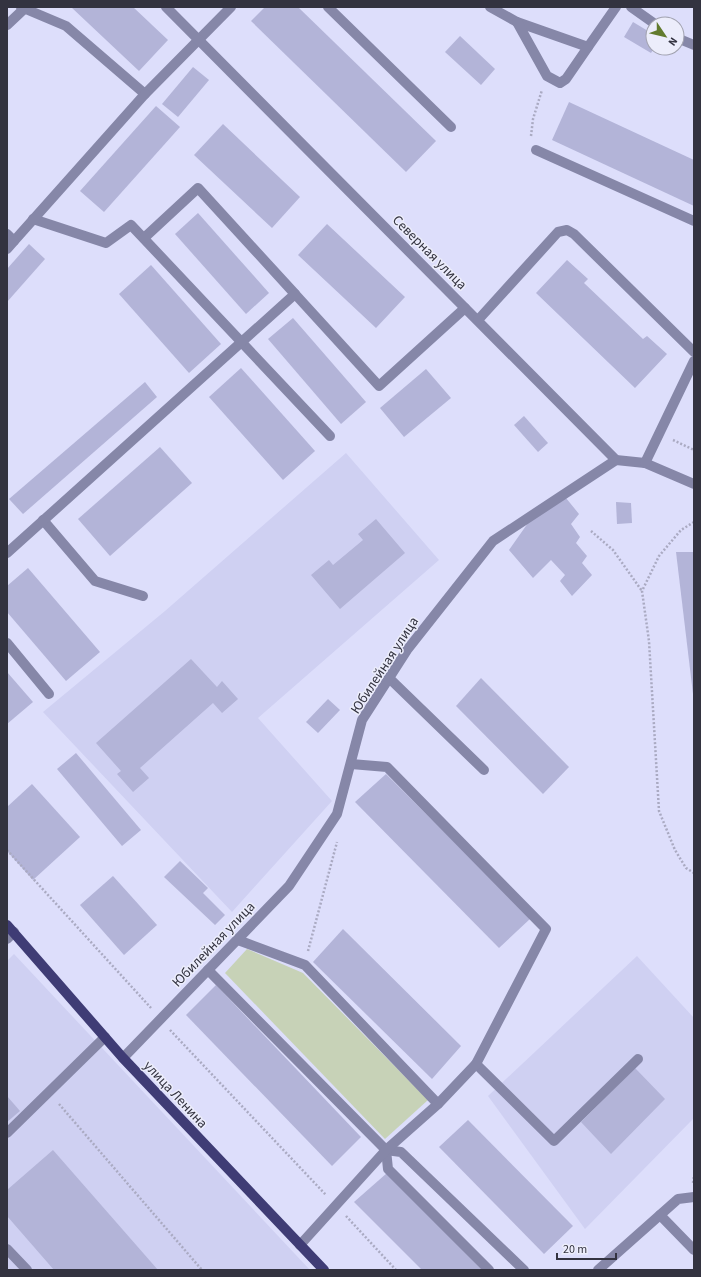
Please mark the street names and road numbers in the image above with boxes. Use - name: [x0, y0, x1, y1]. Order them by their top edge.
- street label: Северная улица: [387, 211, 471, 295]
- street label: Юбилейная улица: [346, 613, 424, 718]
- street label: Юбилейная улица: [168, 897, 260, 992]
- street label: улица Ленина: [139, 1056, 212, 1133]

